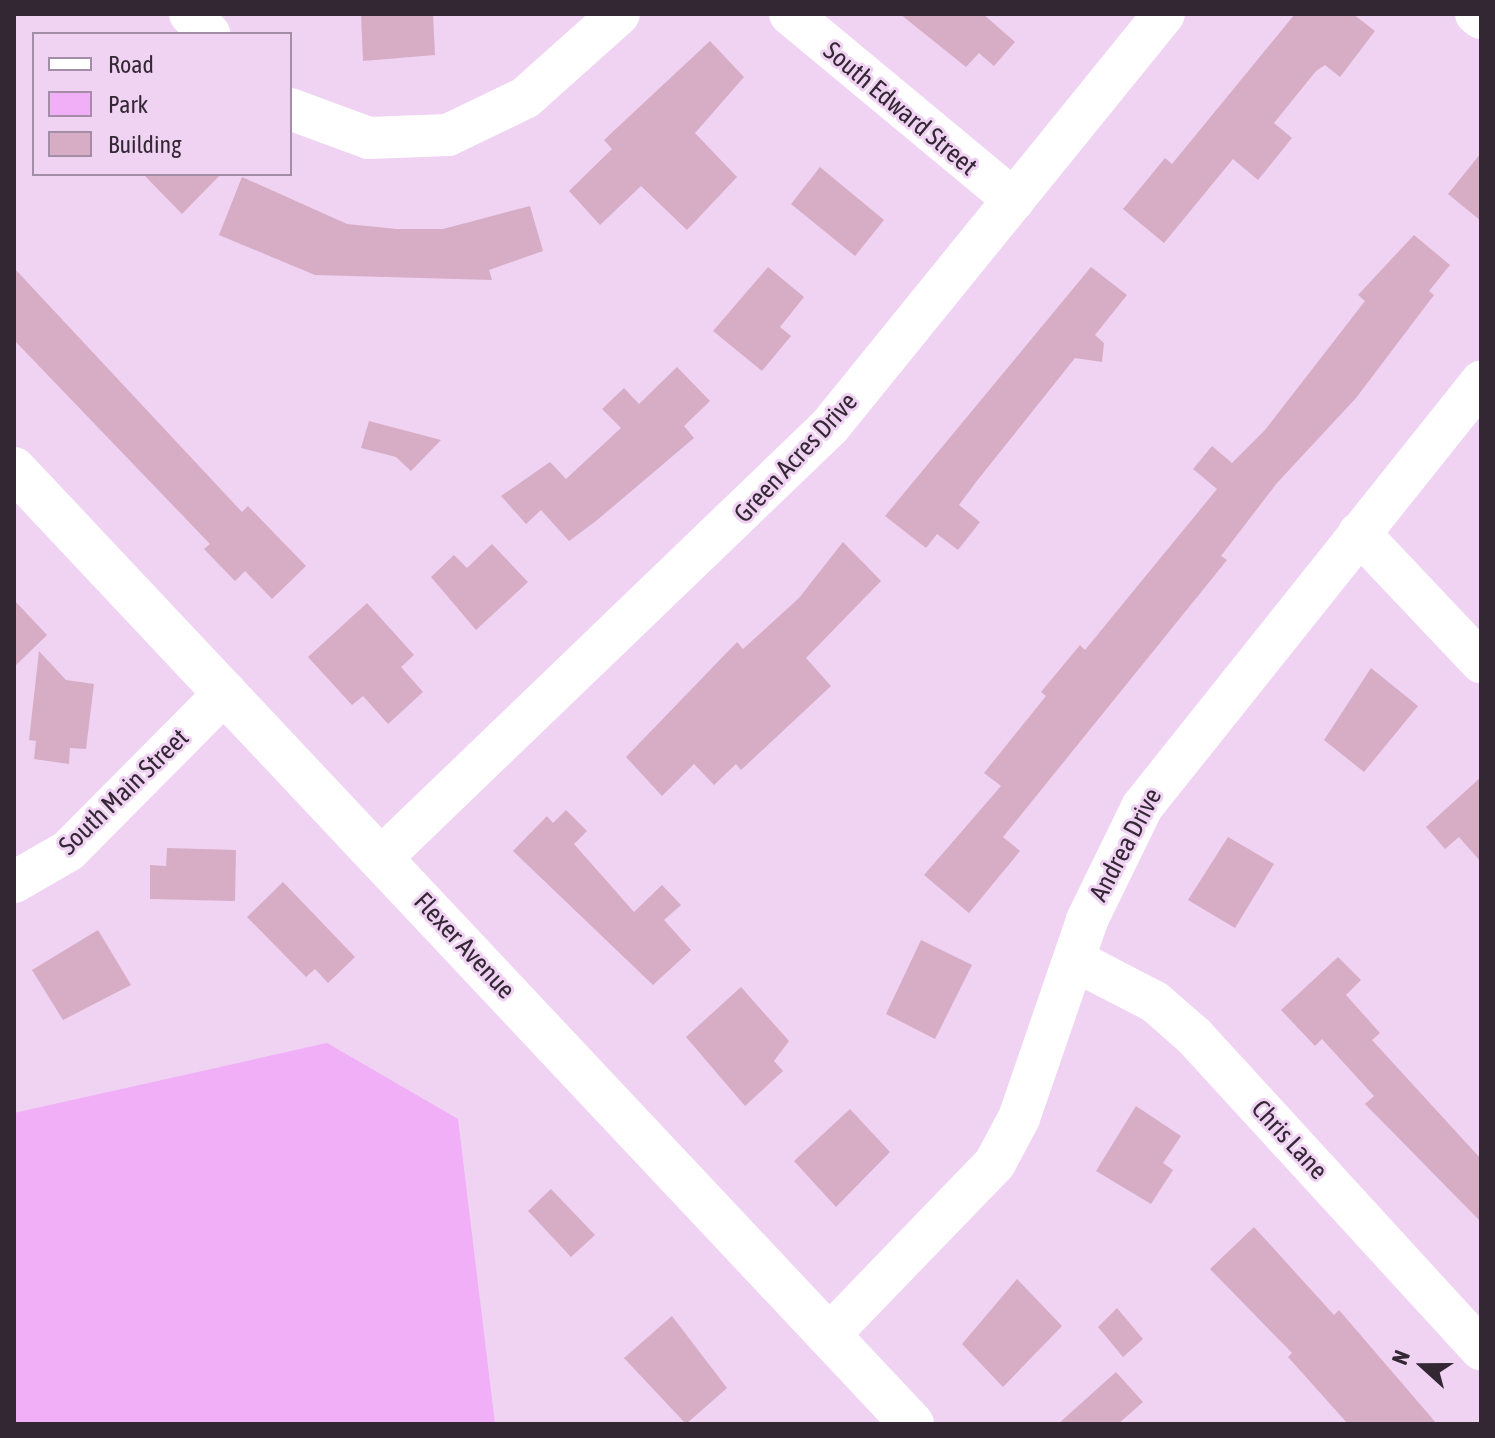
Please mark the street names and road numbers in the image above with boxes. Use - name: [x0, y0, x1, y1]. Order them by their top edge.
- street label: South Edward Street: [817, 36, 983, 182]
- street label: Green Acres Drive: [728, 387, 864, 529]
- street label: South Main Street: [53, 722, 195, 862]
- street label: Andrea Drive: [1083, 783, 1169, 907]
- street label: Flexer Avenue: [407, 886, 521, 1006]
- street label: Chris Lane: [1244, 1094, 1334, 1186]

